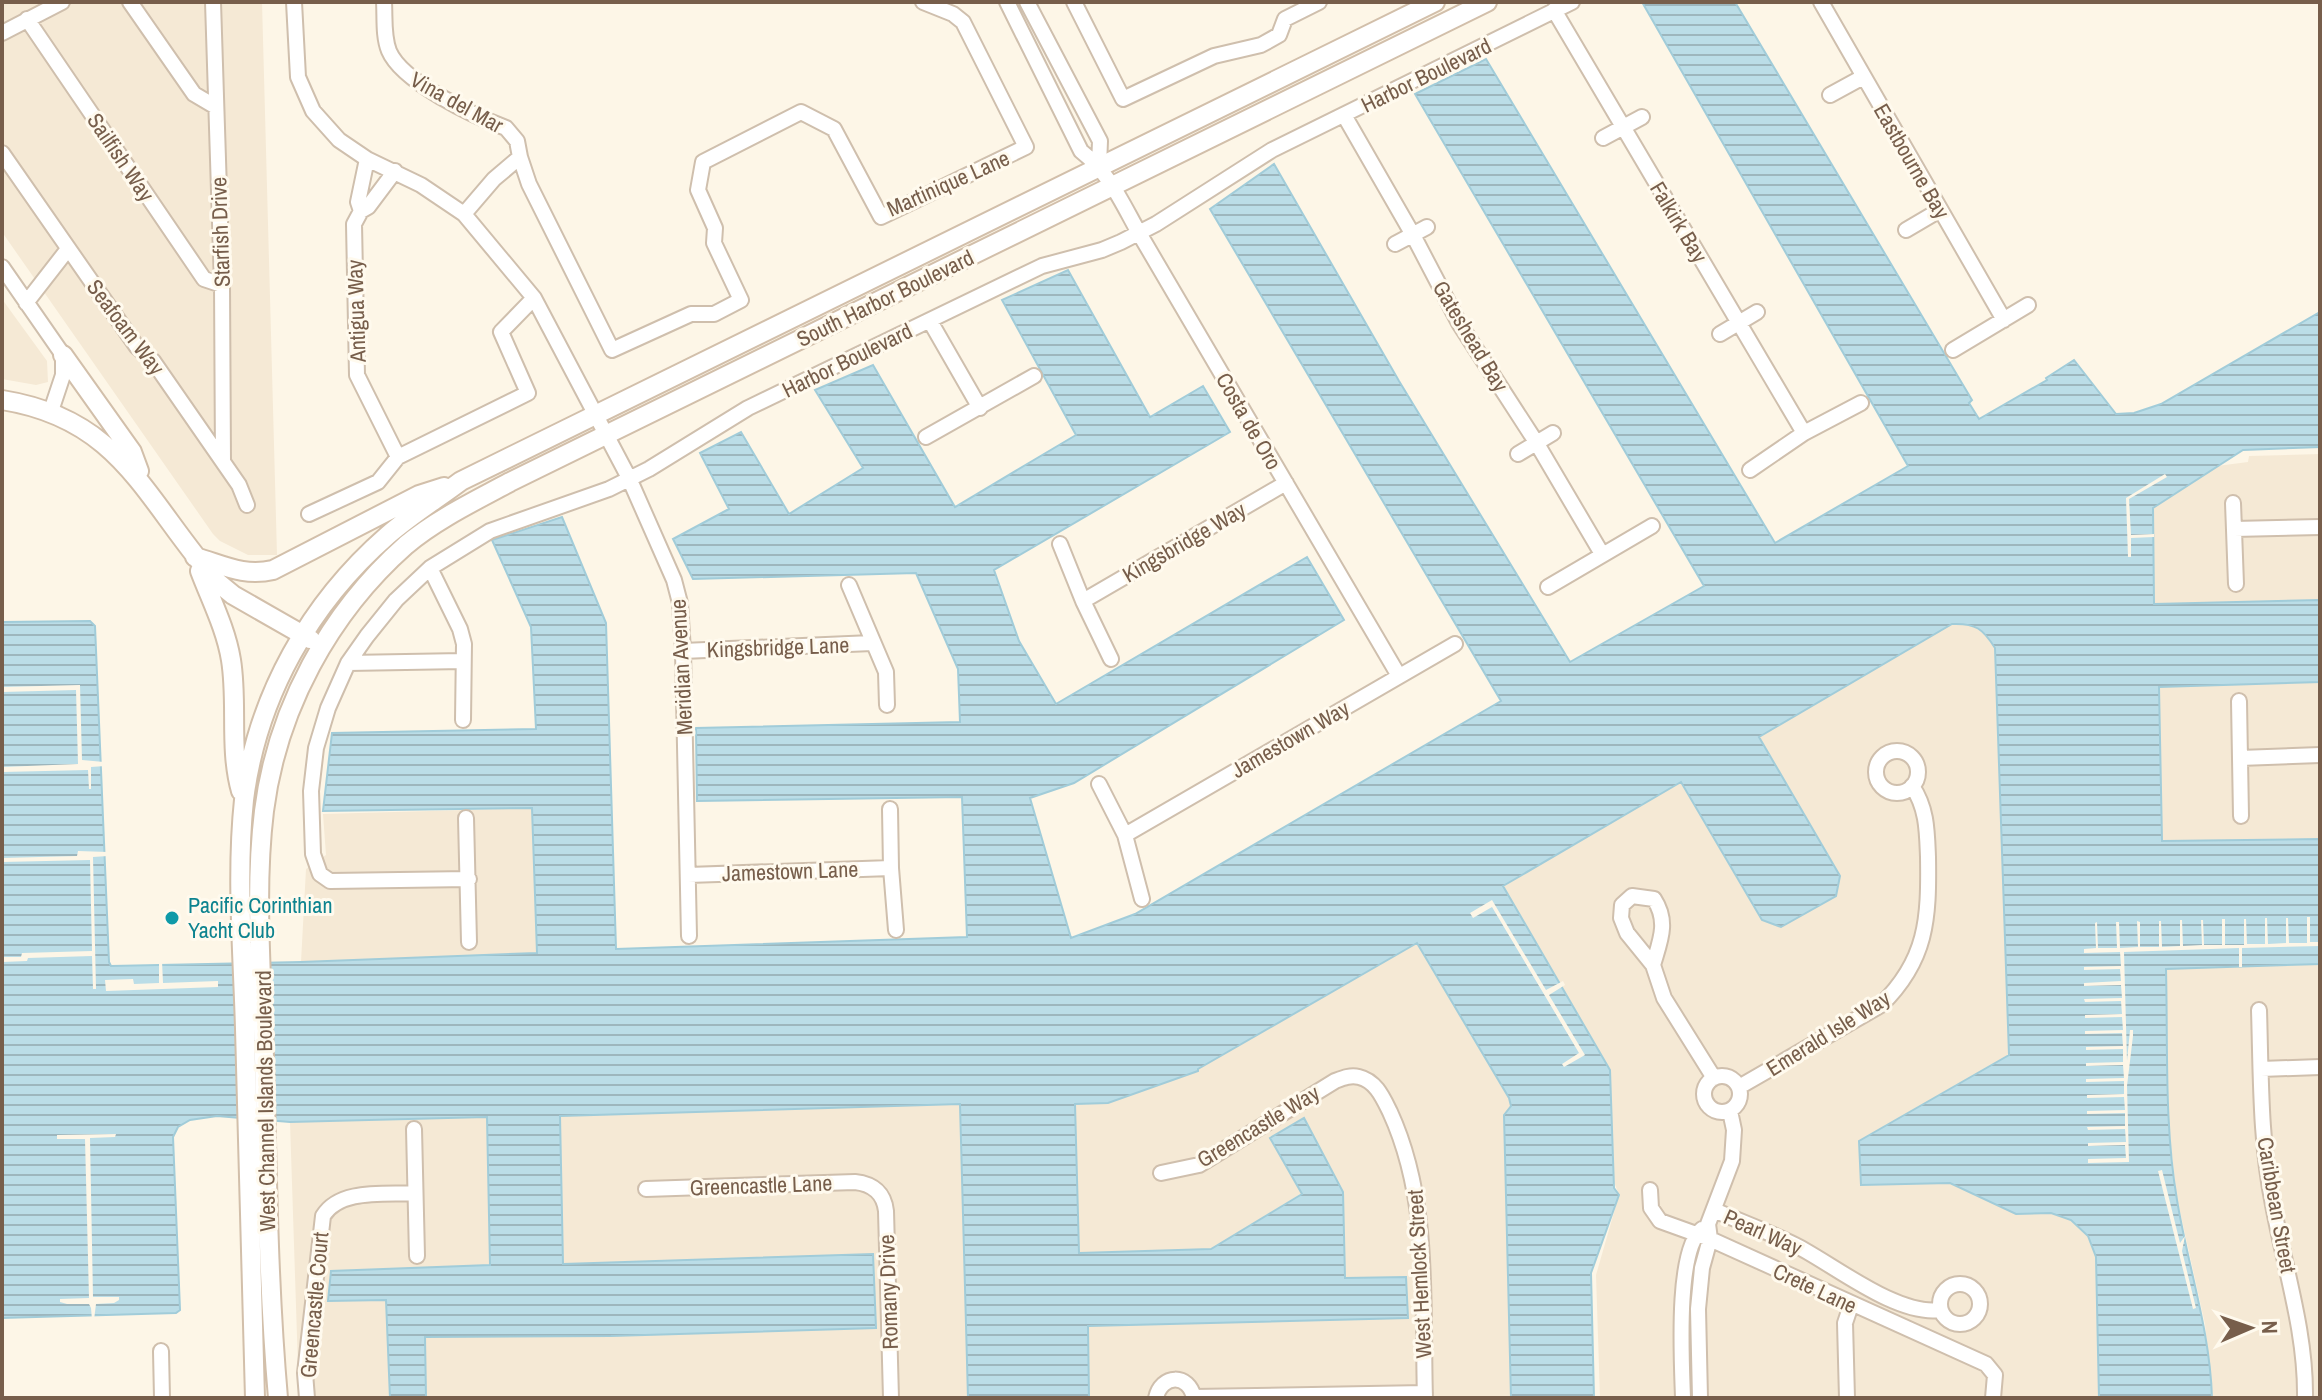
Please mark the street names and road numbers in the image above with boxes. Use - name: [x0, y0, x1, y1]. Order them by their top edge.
- street label: Harbor Boulevard: [1356, 31, 1496, 119]
- street label: Vina del Mar: [405, 64, 509, 140]
- street label: Eastbourne Bay: [1867, 98, 1957, 224]
- street label: Sailfish Way: [80, 107, 162, 207]
- street label: Martinique Lane: [882, 143, 1014, 223]
- street label: Starfish Drive: [203, 176, 237, 288]
- street label: Falkirk Bay: [1643, 176, 1715, 268]
- street label: South Harbor Boulevard: [791, 242, 979, 354]
- street label: Antigua Way: [339, 259, 373, 364]
- street label: Seafoam Way: [80, 273, 172, 381]
- street label: Gateshead Bay: [1426, 275, 1516, 397]
- street label: Harbor Boulevard: [777, 316, 917, 404]
- street label: Costa de Oro: [1209, 367, 1289, 475]
- street label: Kingsbridge Way: [1117, 495, 1251, 589]
- street label: Meridian Avenue: [662, 598, 700, 736]
- street label: Kingsbridge Lane: [706, 630, 850, 664]
- street label: Jamestown Way: [1225, 693, 1355, 785]
- street label: Jamestown Lane: [721, 854, 859, 888]
- street label: West Channel Islands Boulevard: [248, 970, 282, 1232]
- street label: Emerald Isle Way: [1760, 983, 1896, 1083]
- street label: Greencastle Way: [1191, 1078, 1325, 1174]
- street label: Caribbean Street: [2250, 1135, 2304, 1275]
- street label: Greencastle Lane: [689, 1168, 833, 1202]
- street label: West Hemlock Street: [1400, 1189, 1438, 1359]
- street label: Pearl Way: [1719, 1202, 1807, 1262]
- street label: Greencastle Court: [293, 1231, 335, 1379]
- street label: Romany Drive: [871, 1234, 905, 1350]
- street label: Crete Lane: [1768, 1256, 1862, 1320]

